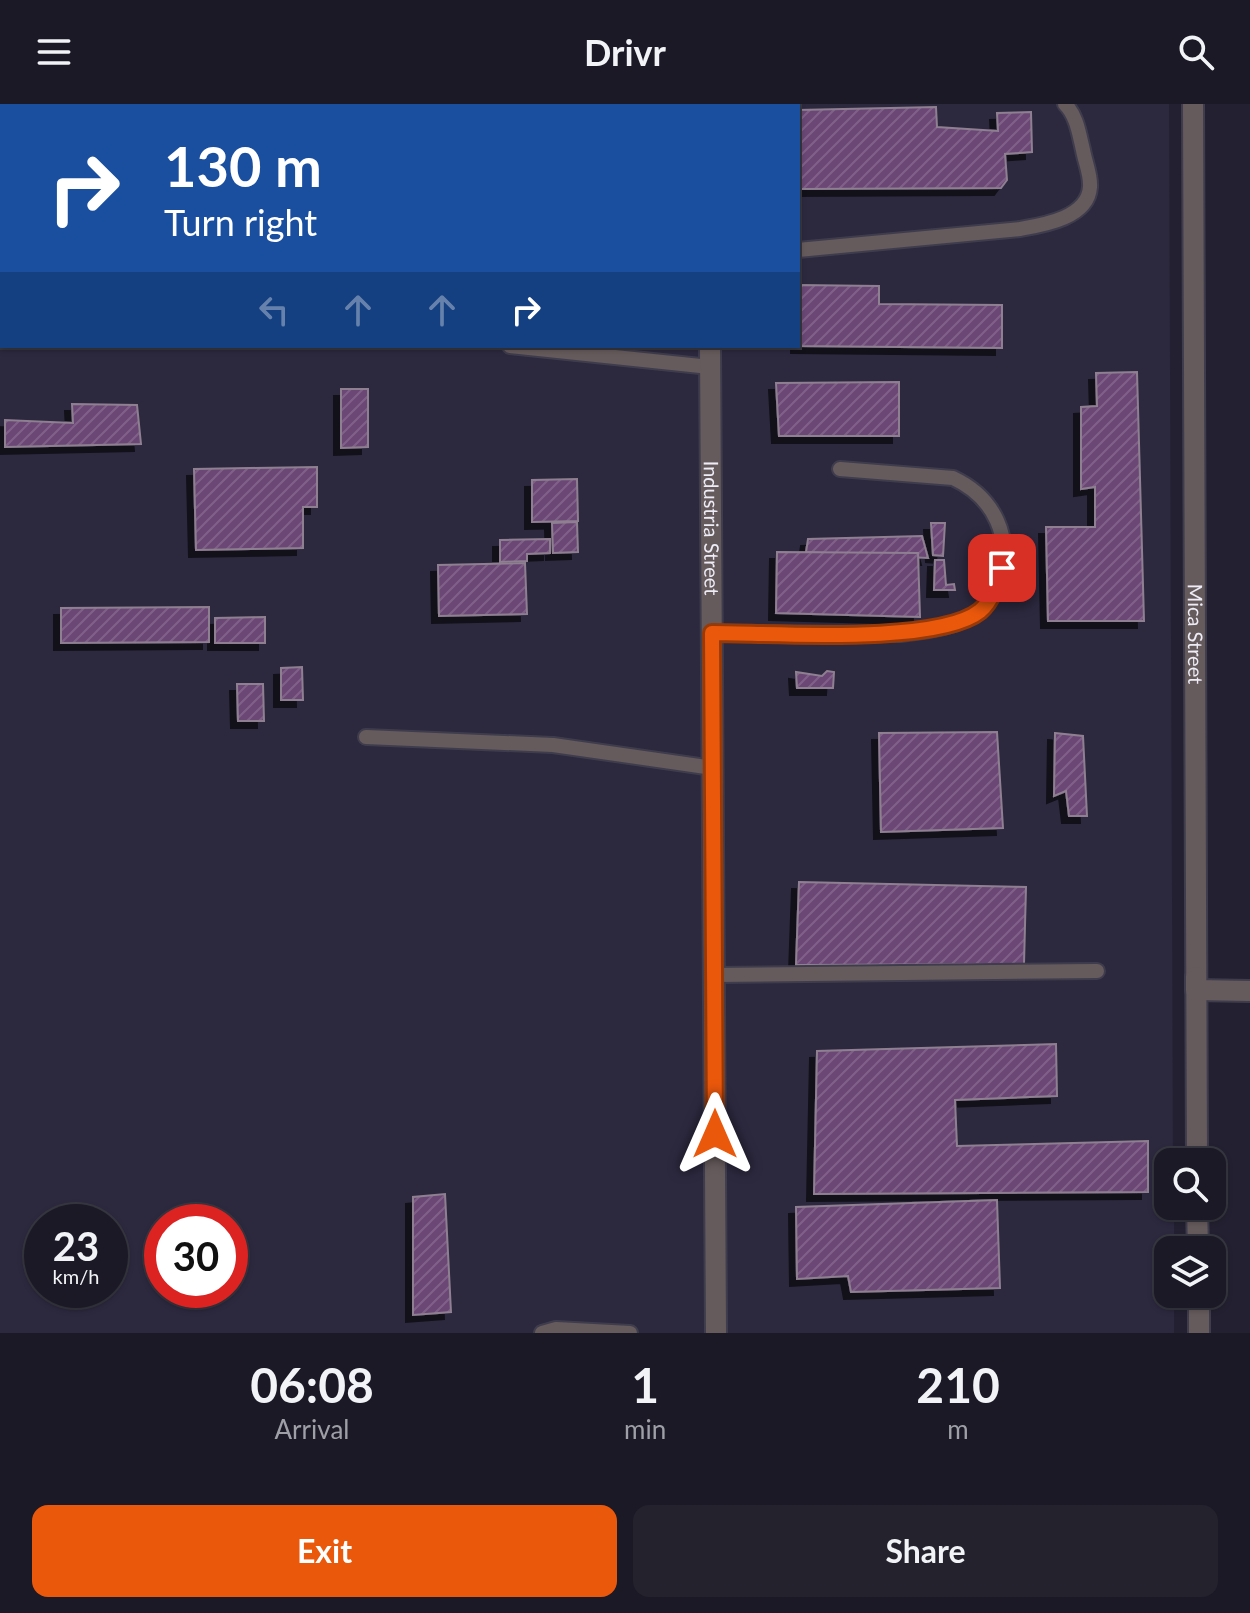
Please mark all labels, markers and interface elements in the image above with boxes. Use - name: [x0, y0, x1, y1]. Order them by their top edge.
- icon: menu: [32, 30, 76, 74]
- text: Drivr: [584, 30, 666, 74]
- icon: search: [1174, 30, 1218, 74]
- text: 130 m: [164, 132, 322, 199]
- icon: right: [32, 136, 136, 240]
- text: Turn right: [164, 200, 317, 244]
- icon: left: [252, 288, 296, 332]
- icon: ahead: [336, 288, 380, 332]
- icon: ahead: [420, 288, 464, 332]
- icon: right: [504, 288, 548, 332]
- street label: Industria Street: [700, 461, 725, 595]
- pin: [968, 534, 1036, 602]
- icon: arrive: [980, 546, 1024, 590]
- street label: Mica Street: [1184, 584, 1208, 684]
- position arrow: [673, 1092, 757, 1176]
- map controls: [1154, 1148, 1226, 1308]
- button: search: [1154, 1148, 1226, 1220]
- speed limit sign: 30: [144, 1204, 248, 1308]
- text: 23: [53, 1222, 99, 1270]
- button: layers: [1154, 1236, 1226, 1308]
- text: km/h: [53, 1264, 99, 1288]
- text: 06:08: [250, 1356, 374, 1413]
- text: 1: [631, 1356, 659, 1413]
- text: 210: [916, 1356, 1000, 1413]
- text: Arrival: [275, 1413, 349, 1445]
- text: min: [624, 1413, 666, 1445]
- text: m: [947, 1413, 969, 1445]
- button: Exit: [32, 1505, 617, 1597]
- button: Share: [633, 1505, 1218, 1597]

